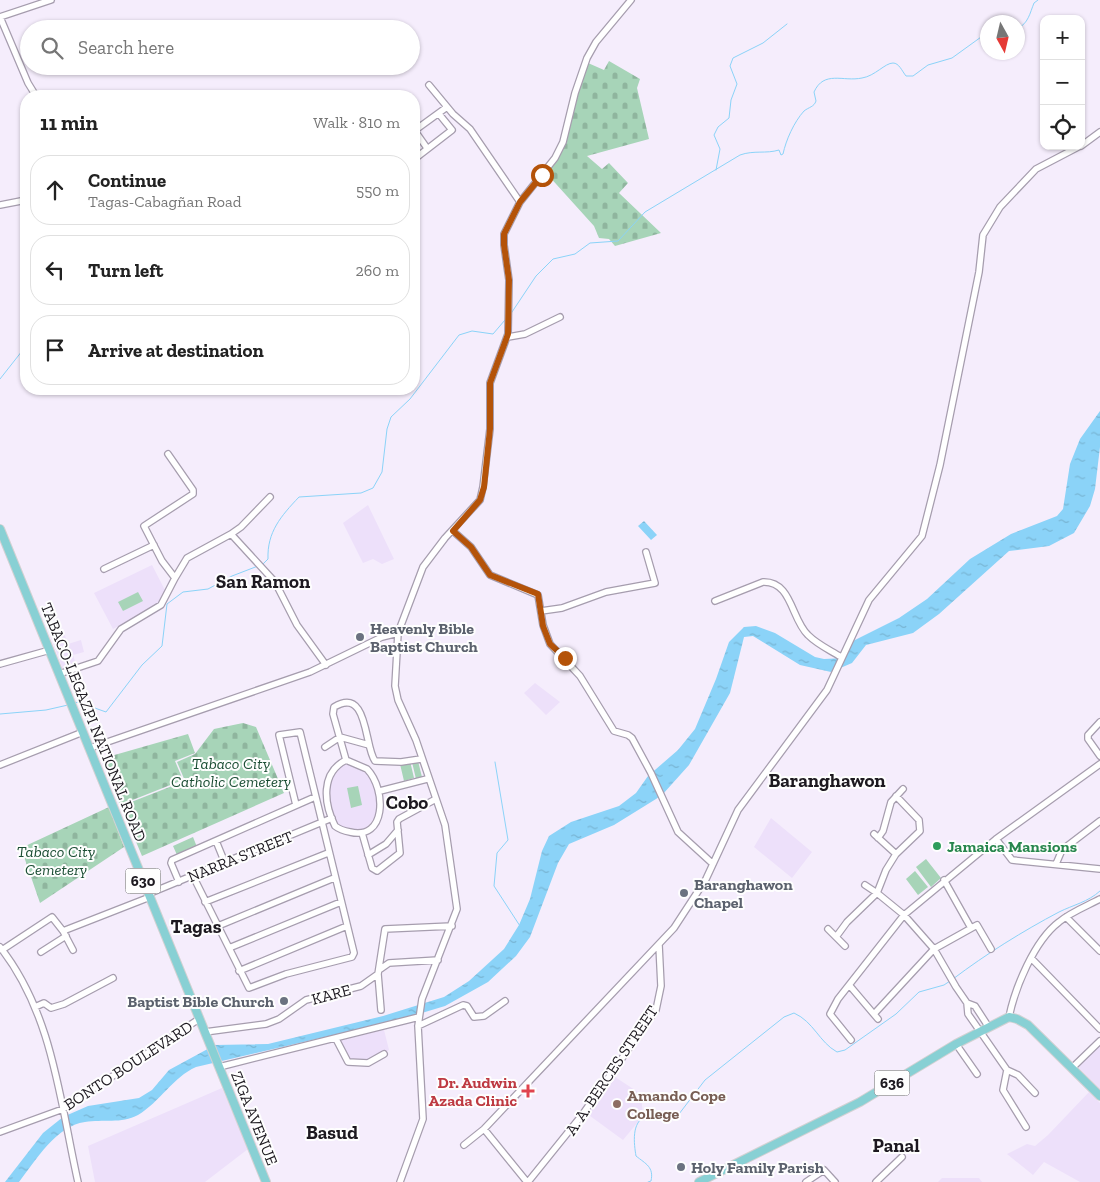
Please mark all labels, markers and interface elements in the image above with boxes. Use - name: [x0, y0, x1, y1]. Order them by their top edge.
- north arrow: [980, 15, 1025, 60]
- map controls: [1040, 15, 1085, 150]
- button: +: [1040, 15, 1085, 60]
- search box: [20, 20, 420, 75]
- icon: search: [38, 34, 66, 62]
- text: Search here: [78, 36, 174, 59]
- button: −: [1040, 60, 1085, 105]
- button: locate: [1040, 105, 1085, 150]
- text: 11 min: [40, 110, 98, 135]
- text: Walk · 810 m: [313, 113, 400, 132]
- route start: [531, 164, 554, 187]
- text: Continue: [88, 169, 166, 192]
- icon: ahead: [41, 176, 69, 204]
- text: 550 m: [356, 181, 399, 200]
- text: Tagas-Cabagñan Road: [88, 192, 241, 211]
- icon: left: [41, 256, 69, 284]
- text: Turn left: [88, 259, 163, 282]
- text: 260 m: [356, 261, 399, 280]
- icon: arrive: [41, 336, 69, 364]
- text: Arrive at destination: [88, 339, 264, 362]
- district label: San Ramon: [216, 570, 311, 593]
- street label: TABACO-LEGAZPI NATIONAL ROAD: [37, 600, 150, 844]
- place label: Heavenly Bible Baptist Church: [370, 619, 479, 656]
- marker: Heavenly Bible Baptist Church: [354, 631, 366, 643]
- route end: [554, 647, 577, 670]
- park label: Tabaco City Catholic Cemetery: [171, 754, 292, 791]
- district label: Baranghawon: [768, 769, 886, 792]
- district label: Cobo: [386, 791, 428, 814]
- street label: NARRA STREET: [185, 827, 296, 886]
- place label: Jamaica Mansions: [947, 837, 1077, 856]
- marker: Jamaica Mansions: [931, 840, 943, 852]
- park label: Tabaco City Cemetery: [17, 842, 96, 879]
- road number: 630: [126, 868, 160, 894]
- place label: Baranghawon Chapel: [694, 875, 793, 912]
- marker: Baranghawon Chapel: [678, 887, 690, 899]
- district label: Tagas: [171, 915, 222, 938]
- street label: KARE: [309, 980, 353, 1009]
- place label: Baptist Bible Church: [127, 992, 275, 1011]
- marker: Baptist Bible Church: [278, 995, 290, 1007]
- street label: A. A. BERCES STREET: [561, 1002, 662, 1139]
- street label: BONTO BOULEVARD: [60, 1017, 196, 1114]
- street label: ZIGA AVENUE: [227, 1068, 282, 1168]
- road number: 636: [874, 1070, 910, 1096]
- place label: Dr. Audwin Azada Clinic: [429, 1073, 517, 1110]
- marker: Dr. Audwin Azada Clinic: [521, 1084, 535, 1098]
- place label: Amando Cope College: [627, 1086, 726, 1123]
- marker: Amando Cope College: [611, 1098, 623, 1110]
- district label: Basud: [306, 1121, 358, 1144]
- district label: Panal: [872, 1134, 920, 1157]
- place label: Holy Family Parish: [691, 1158, 825, 1177]
- marker: Holy Family Parish: [675, 1161, 687, 1173]

